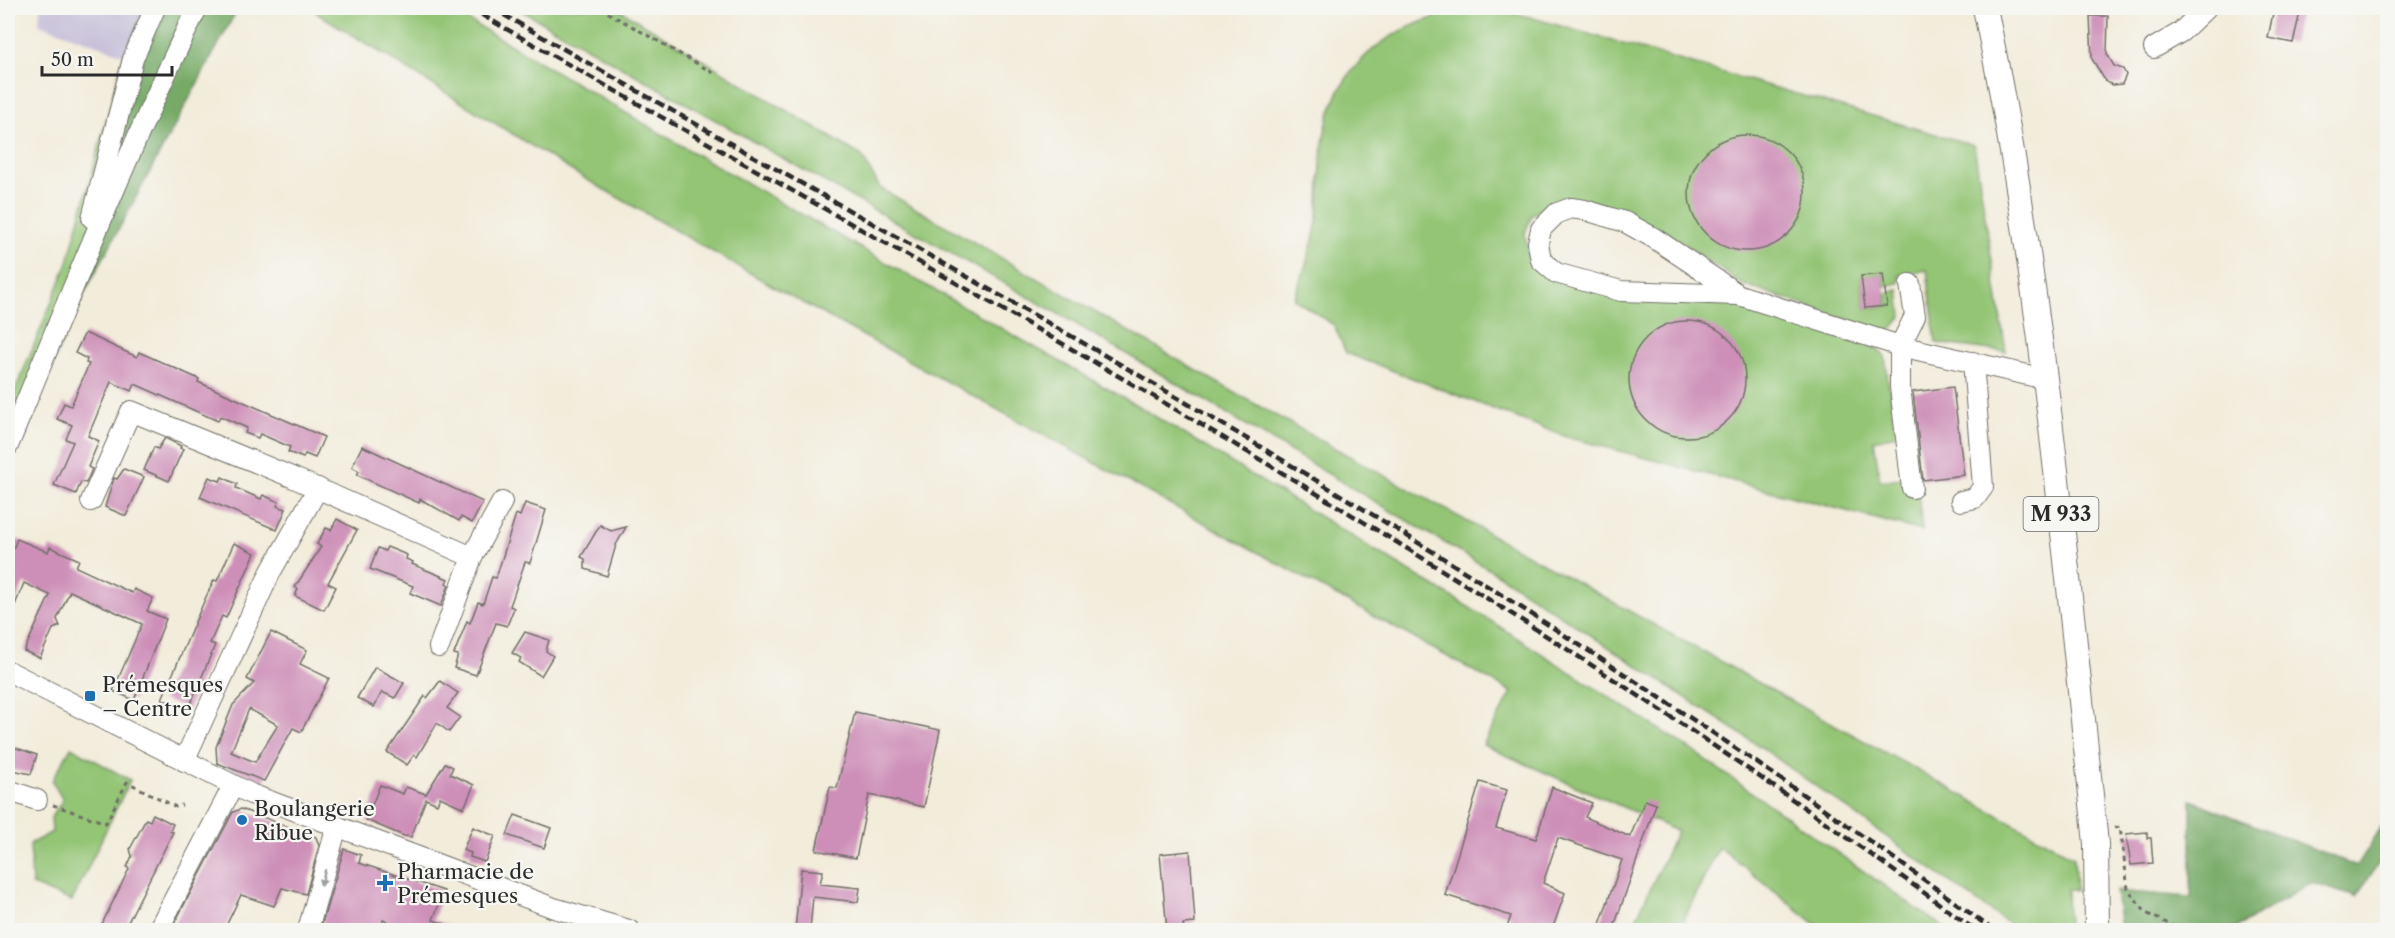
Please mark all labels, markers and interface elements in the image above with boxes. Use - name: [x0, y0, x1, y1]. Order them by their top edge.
- scale bar: [42, 39, 172, 77]
- text: 50 m: [51, 49, 94, 71]
- road number: M 933: [2024, 497, 2098, 531]
- place label: Prémesques – Centre: [102, 672, 223, 721]
- marker: Prémesques – Centre: [83, 689, 97, 703]
- place label: Boulangerie Ribue: [254, 796, 375, 845]
- marker: Boulangerie Ribue: [235, 813, 249, 827]
- place label: Pharmacie de Prémesques: [397, 859, 534, 908]
- one-way arrow: [318, 869, 327, 887]
- marker: Pharmacie de Prémesques: [378, 876, 392, 890]

